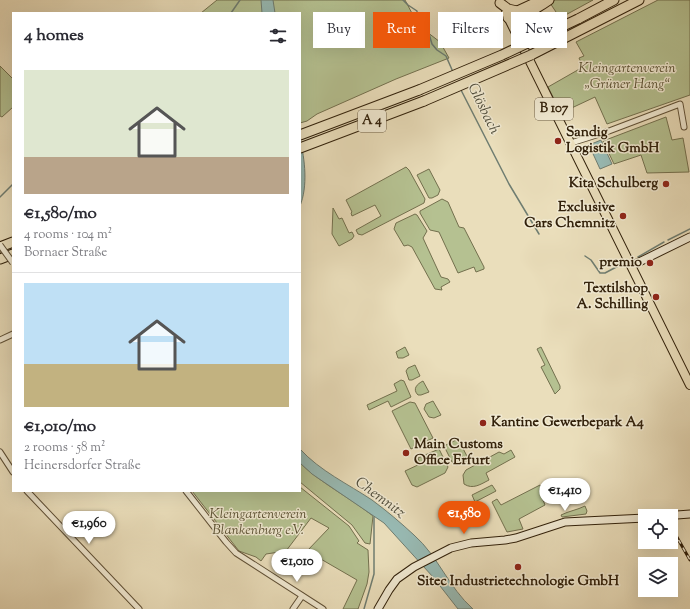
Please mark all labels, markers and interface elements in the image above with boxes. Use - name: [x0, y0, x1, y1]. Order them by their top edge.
- chip: Buy: [313, 12, 365, 48]
- chip: Rent: [373, 12, 430, 48]
- chip: Filters: [438, 12, 503, 48]
- chip: New: [511, 12, 567, 48]
- text: 4 homes: [24, 24, 84, 48]
- icon: filters: [267, 25, 289, 47]
- park label: Kleingartenverein „Grüner Hang“: [578, 59, 676, 95]
- water label: Glösbach: [462, 80, 505, 139]
- icon: home: [121, 96, 193, 168]
- road number: B 107: [535, 98, 573, 120]
- road number: A 4: [358, 110, 386, 132]
- place label: Sandig Logistik GmbH: [566, 123, 660, 159]
- marker: Sandig Logistik GmbH: [553, 136, 563, 146]
- place label: Kita Schulberg: [569, 174, 658, 194]
- marker: Kita Schulberg: [661, 179, 671, 189]
- place label: Exclusive Cars Chemnitz: [524, 198, 616, 234]
- text: €1,580/mo: [24, 202, 97, 226]
- marker: Exclusive Cars Chemnitz: [618, 211, 628, 221]
- text: 4 rooms · 104 m²: [24, 226, 112, 244]
- text: Bornaer Straße: [24, 244, 107, 262]
- place label: premio: [599, 253, 642, 273]
- marker: premio: [645, 258, 655, 268]
- place label: Textilshop A. Schilling: [577, 279, 648, 315]
- marker: Textilshop A. Schilling: [651, 292, 661, 302]
- icon: home: [121, 309, 193, 381]
- place label: Kantine Gewerbepark A4: [491, 413, 644, 433]
- text: €1,010/mo: [24, 415, 96, 439]
- marker: Kantine Gewerbepark A4: [478, 418, 488, 428]
- place label: Main Customs Office Erfurt: [414, 435, 503, 471]
- text: 2 rooms · 58 m²: [24, 439, 105, 457]
- marker: Main Customs Office Erfurt: [401, 448, 411, 458]
- text: Heinersdorfer Straße: [24, 457, 141, 475]
- water label: Chemnitz: [350, 472, 410, 524]
- pin: €1,410: [532, 478, 598, 512]
- text: €1,410: [548, 482, 582, 500]
- pin: €1,580: [431, 501, 497, 535]
- park label: Kleingartenverein Blankenburg e.V.: [209, 505, 307, 541]
- text: €1,580: [447, 505, 481, 523]
- map controls: [638, 509, 678, 597]
- button: locate: [638, 509, 678, 549]
- pin: €1,960: [56, 511, 122, 545]
- text: €1,960: [71, 515, 107, 533]
- pin: €1,010: [264, 549, 330, 583]
- text: €1,010: [280, 553, 314, 571]
- button: layers: [638, 557, 678, 597]
- marker: Sitec Industrietechnologie GmbH: [513, 562, 523, 572]
- place label: Sitec Industrietechnologie GmbH: [417, 572, 620, 592]

